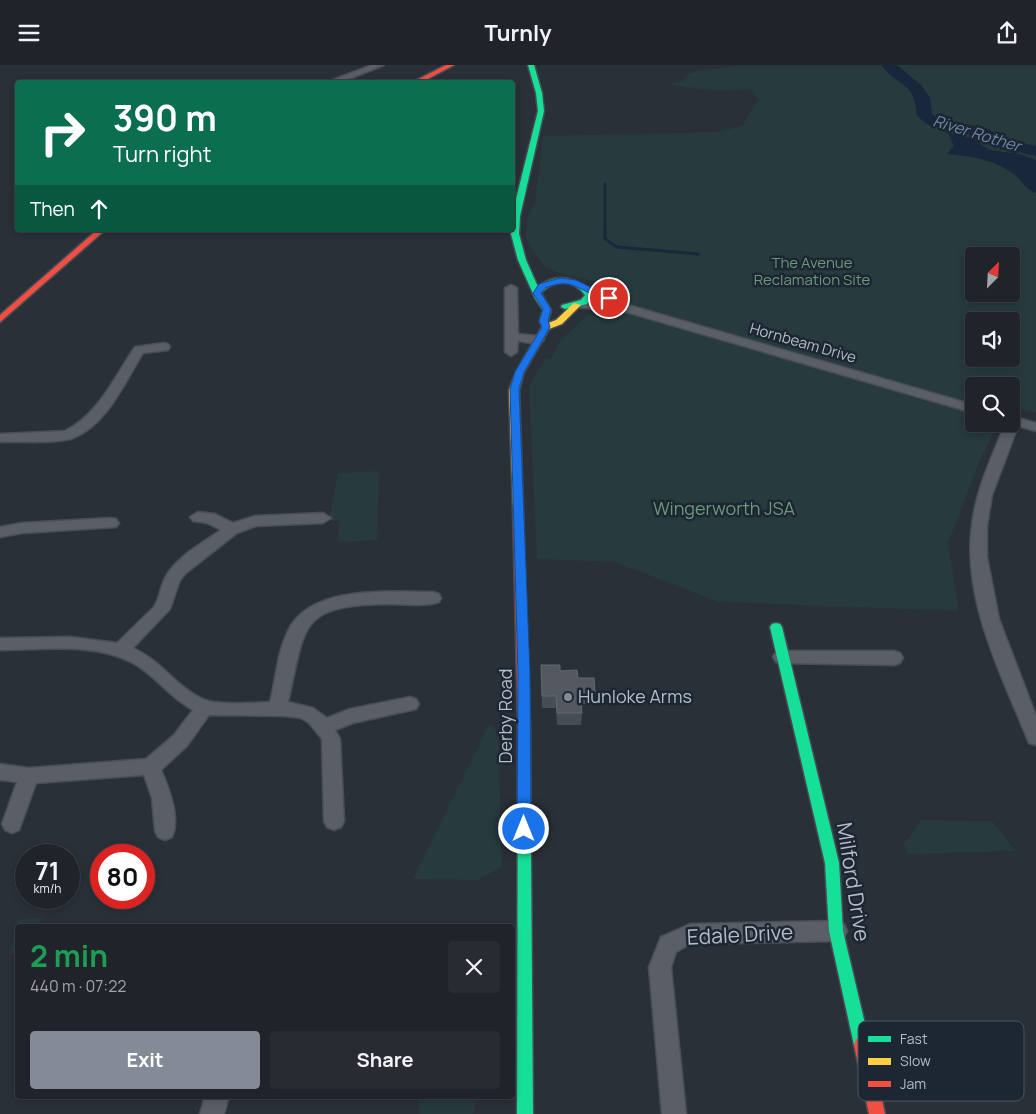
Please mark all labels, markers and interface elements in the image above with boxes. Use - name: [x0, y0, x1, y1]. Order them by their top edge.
- text: Turnly: [484, 18, 552, 48]
- icon: menu: [15, 19, 43, 47]
- icon: share: [993, 19, 1021, 47]
- text: 390 m: [113, 94, 217, 142]
- icon: right: [30, 100, 95, 165]
- water label: River Rother: [930, 109, 1026, 157]
- text: Turn right: [113, 139, 211, 169]
- icon: ahead: [85, 195, 113, 223]
- text: Then: [30, 196, 75, 222]
- north arrow: [965, 247, 1020, 303]
- map controls: [965, 247, 1020, 432]
- park label: The Avenue Reclamation Site: [754, 252, 871, 290]
- pin: [588, 277, 630, 319]
- icon: arrive: [595, 284, 623, 312]
- button: sound: [965, 312, 1020, 367]
- street label: Hornbeam Drive: [747, 317, 859, 368]
- button: search: [965, 377, 1020, 432]
- park label: Wingerworth JSA: [653, 496, 796, 520]
- street label: Derby Road: [493, 668, 517, 764]
- place label: Hunloke Arms: [578, 684, 692, 708]
- marker: Hunloke Arms: [562, 691, 574, 703]
- position arrow: [497, 802, 549, 854]
- street label: Milford Drive: [831, 820, 877, 943]
- speed limit sign: 80: [90, 844, 155, 909]
- text: 71: [35, 853, 60, 888]
- text: km/h: [34, 880, 61, 897]
- street label: Edale Drive: [686, 917, 794, 951]
- text: 2 min: [30, 935, 108, 976]
- button: close: [448, 941, 500, 993]
- text: 440 m · 07:22: [30, 975, 126, 997]
- legend: [858, 1021, 1024, 1101]
- text: Fast: [900, 1029, 928, 1048]
- button: Exit: [30, 1031, 260, 1089]
- button: Share: [270, 1031, 500, 1089]
- text: Slow: [900, 1051, 931, 1070]
- text: Jam: [900, 1074, 926, 1093]

